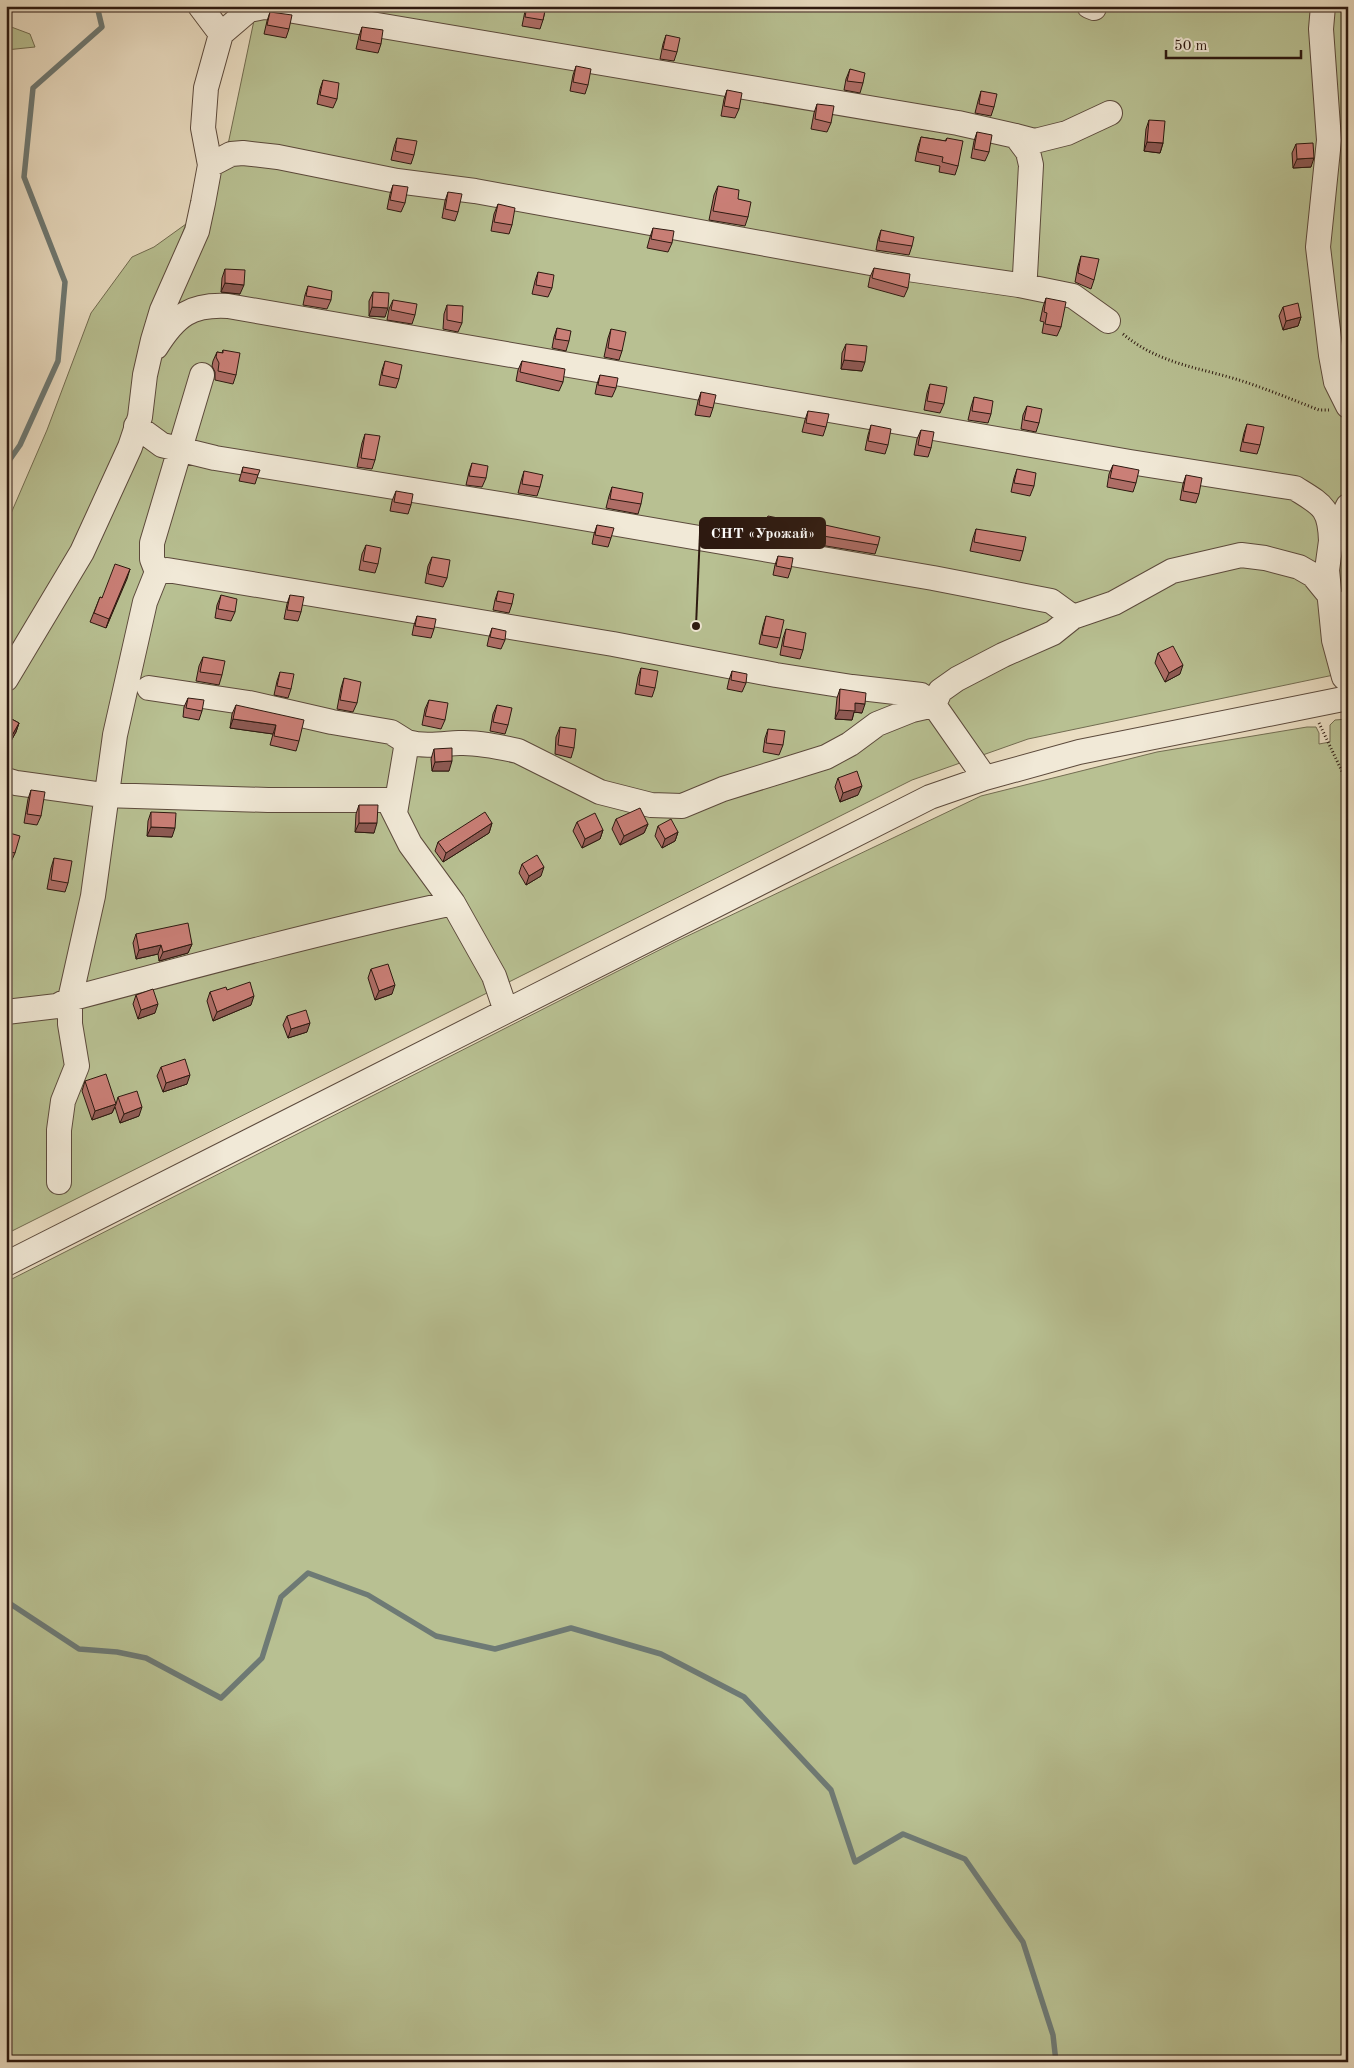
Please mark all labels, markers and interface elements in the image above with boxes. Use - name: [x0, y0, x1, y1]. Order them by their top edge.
- scale bar: [1166, 28, 1302, 60]
- text: 50 m: [1174, 39, 1208, 54]
- callout: СНТ «Урожай»: [700, 518, 825, 548]
- text: СНТ «Урожай»: [711, 527, 815, 542]

